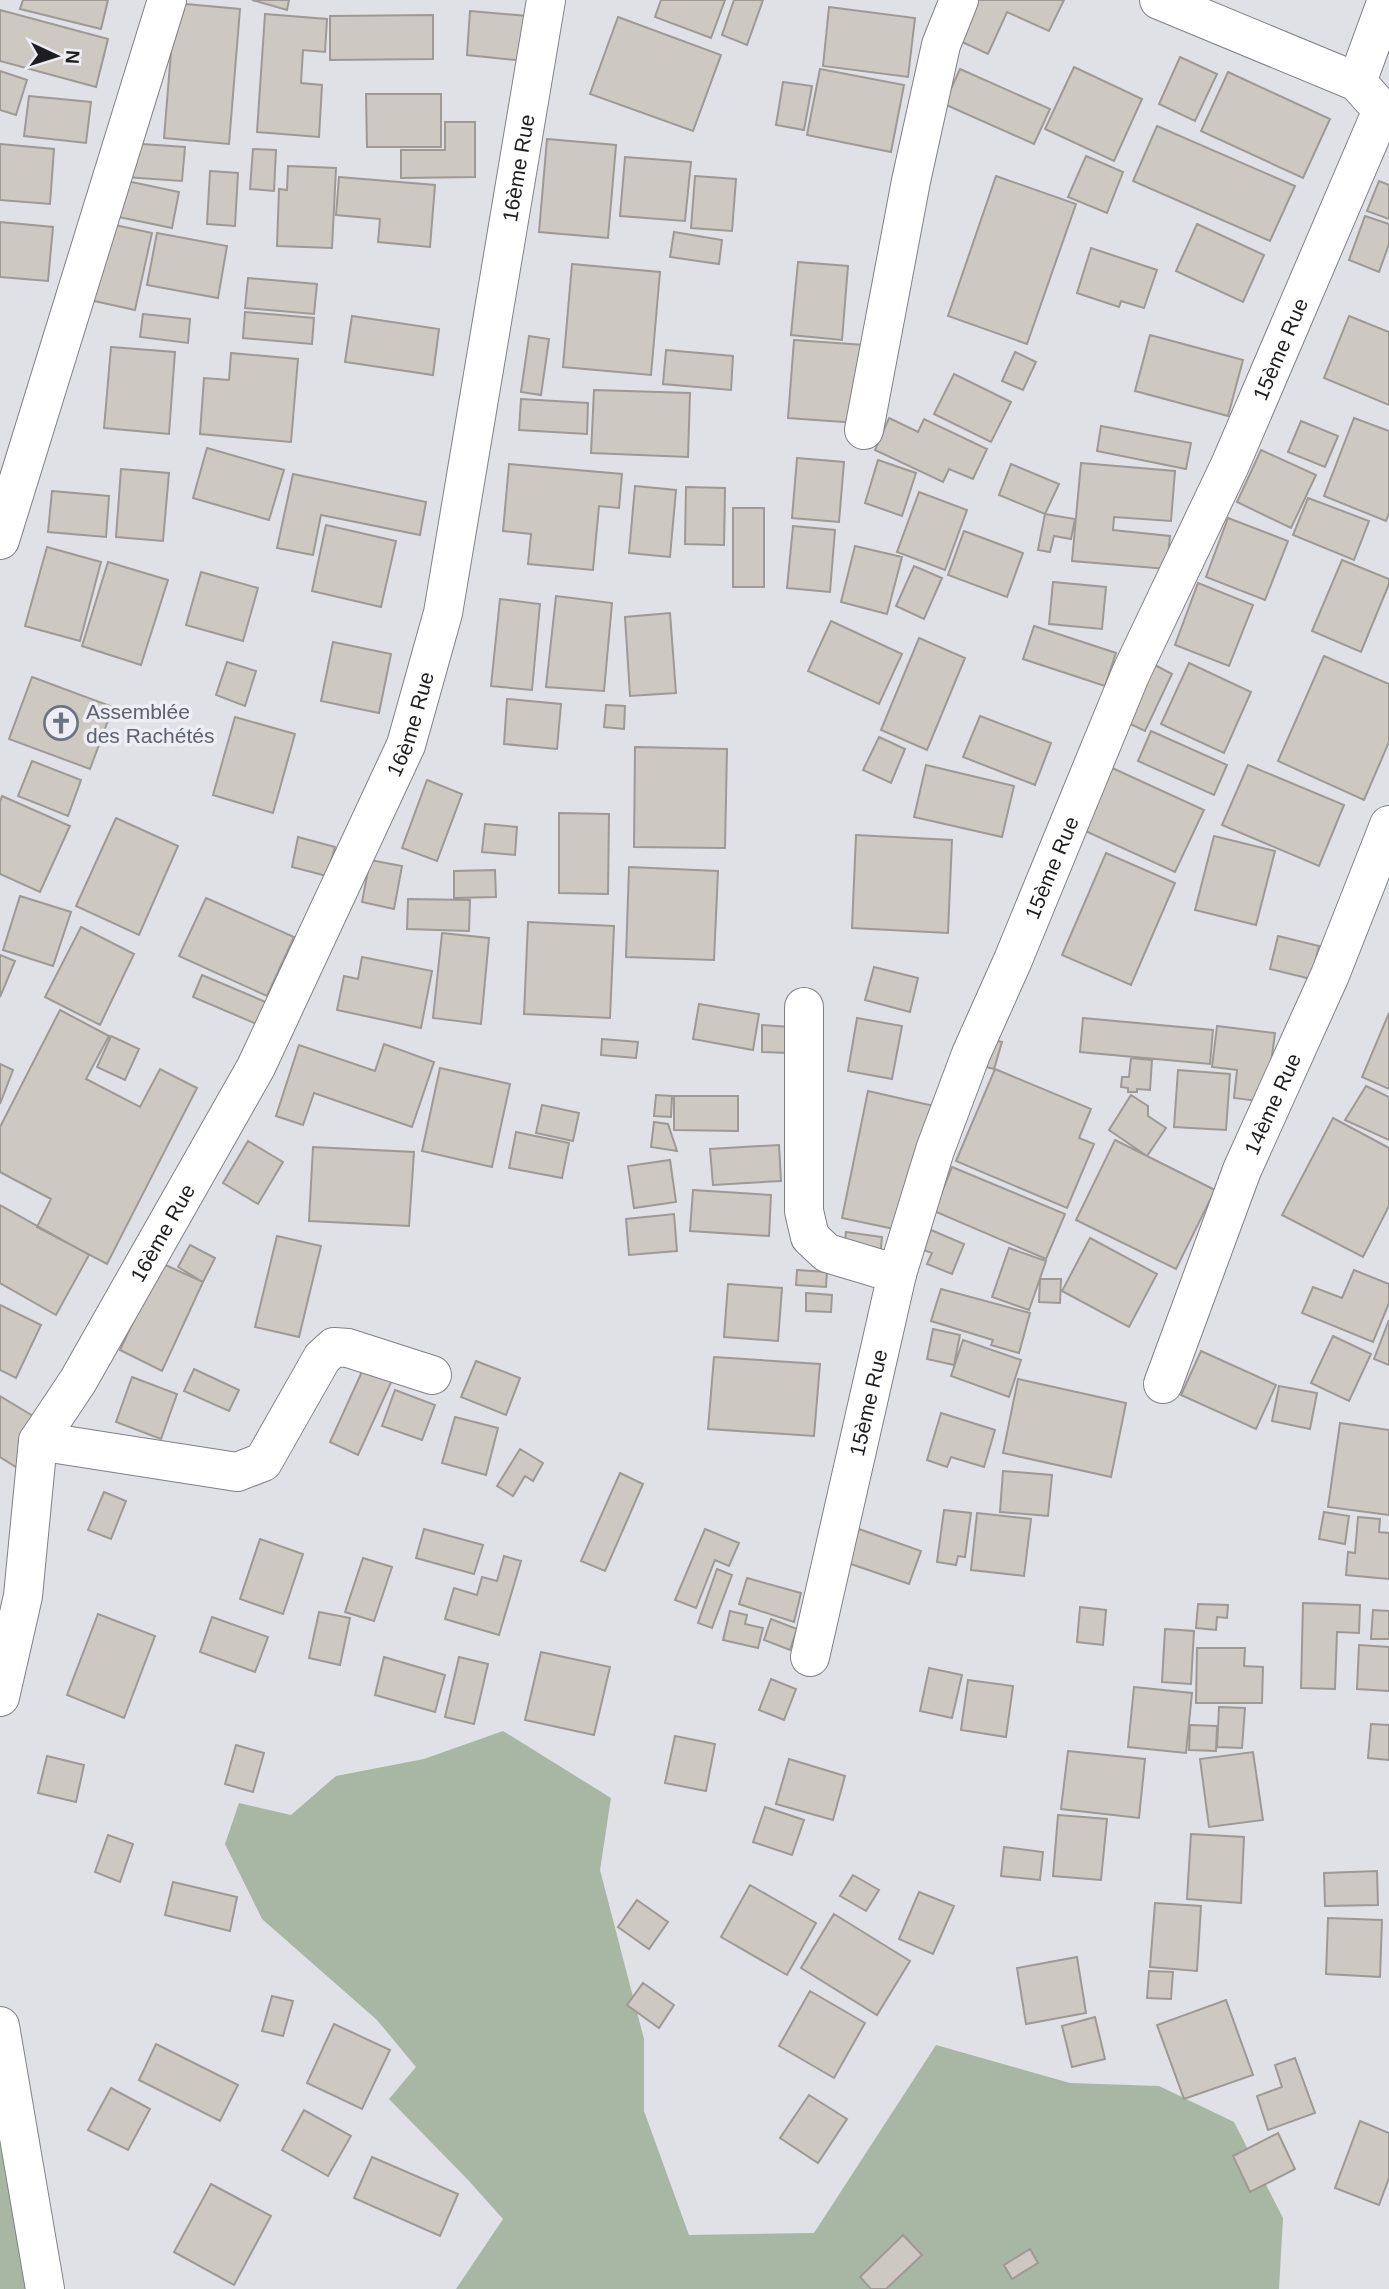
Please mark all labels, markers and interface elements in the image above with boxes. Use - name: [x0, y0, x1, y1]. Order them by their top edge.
- north arrow: [21, 21, 91, 91]
- text: N: [62, 50, 83, 65]
- street label: 16ème Rue: [497, 112, 538, 223]
- street label: 15ème Rue: [1248, 294, 1312, 403]
- street label: 16ème Rue: [382, 669, 438, 780]
- place label: Assemblée des Rachétés: [86, 700, 214, 747]
- church icon: Assemblée des Rachétés: [42, 704, 80, 742]
- street label: 15ème Rue: [1020, 813, 1082, 922]
- street label: 14ème Rue: [1239, 1049, 1305, 1158]
- street label: 16ème Rue: [125, 1180, 199, 1286]
- street label: 15ème Rue: [845, 1347, 891, 1458]

